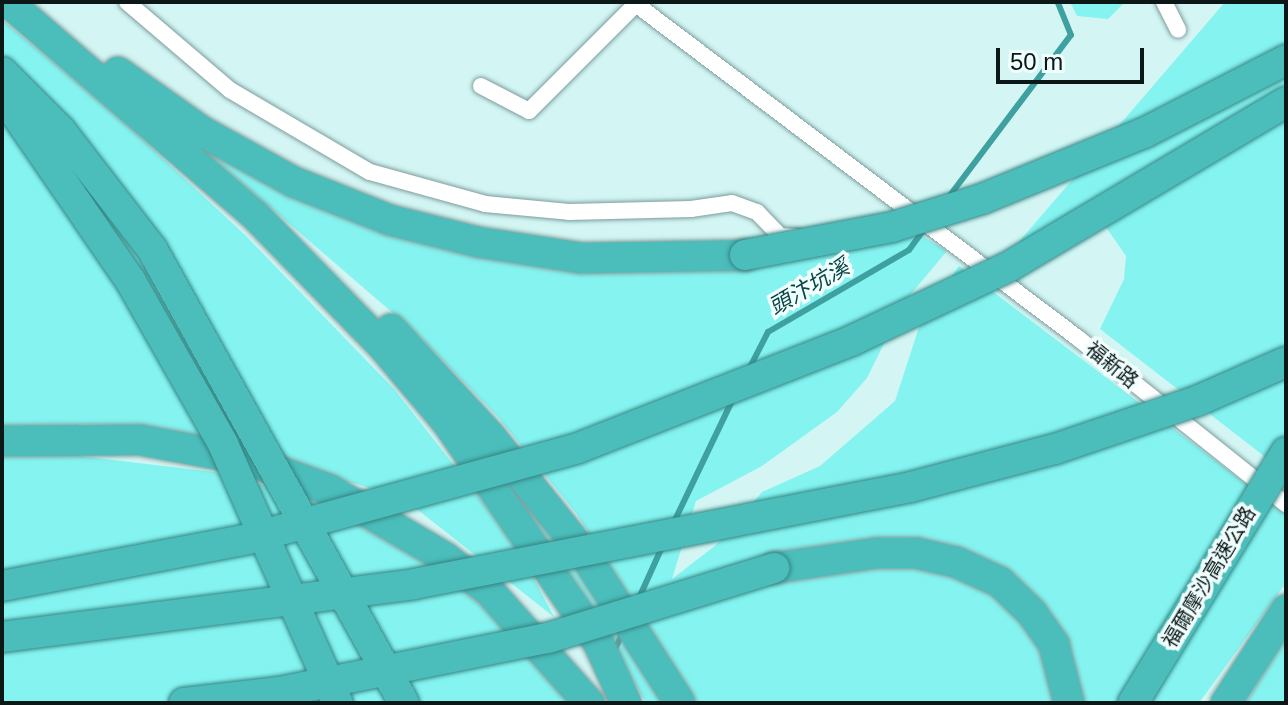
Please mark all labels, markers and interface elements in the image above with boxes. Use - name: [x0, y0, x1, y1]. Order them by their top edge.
- scale bar: [1000, 32, 1148, 82]
- text: 50 m: [1010, 48, 1063, 75]
- water label: 頭汴坑溪: [764, 254, 854, 320]
- street label: 福新路: [1081, 337, 1143, 393]
- street label: 福爾摩沙高速公路: [1158, 502, 1260, 652]

